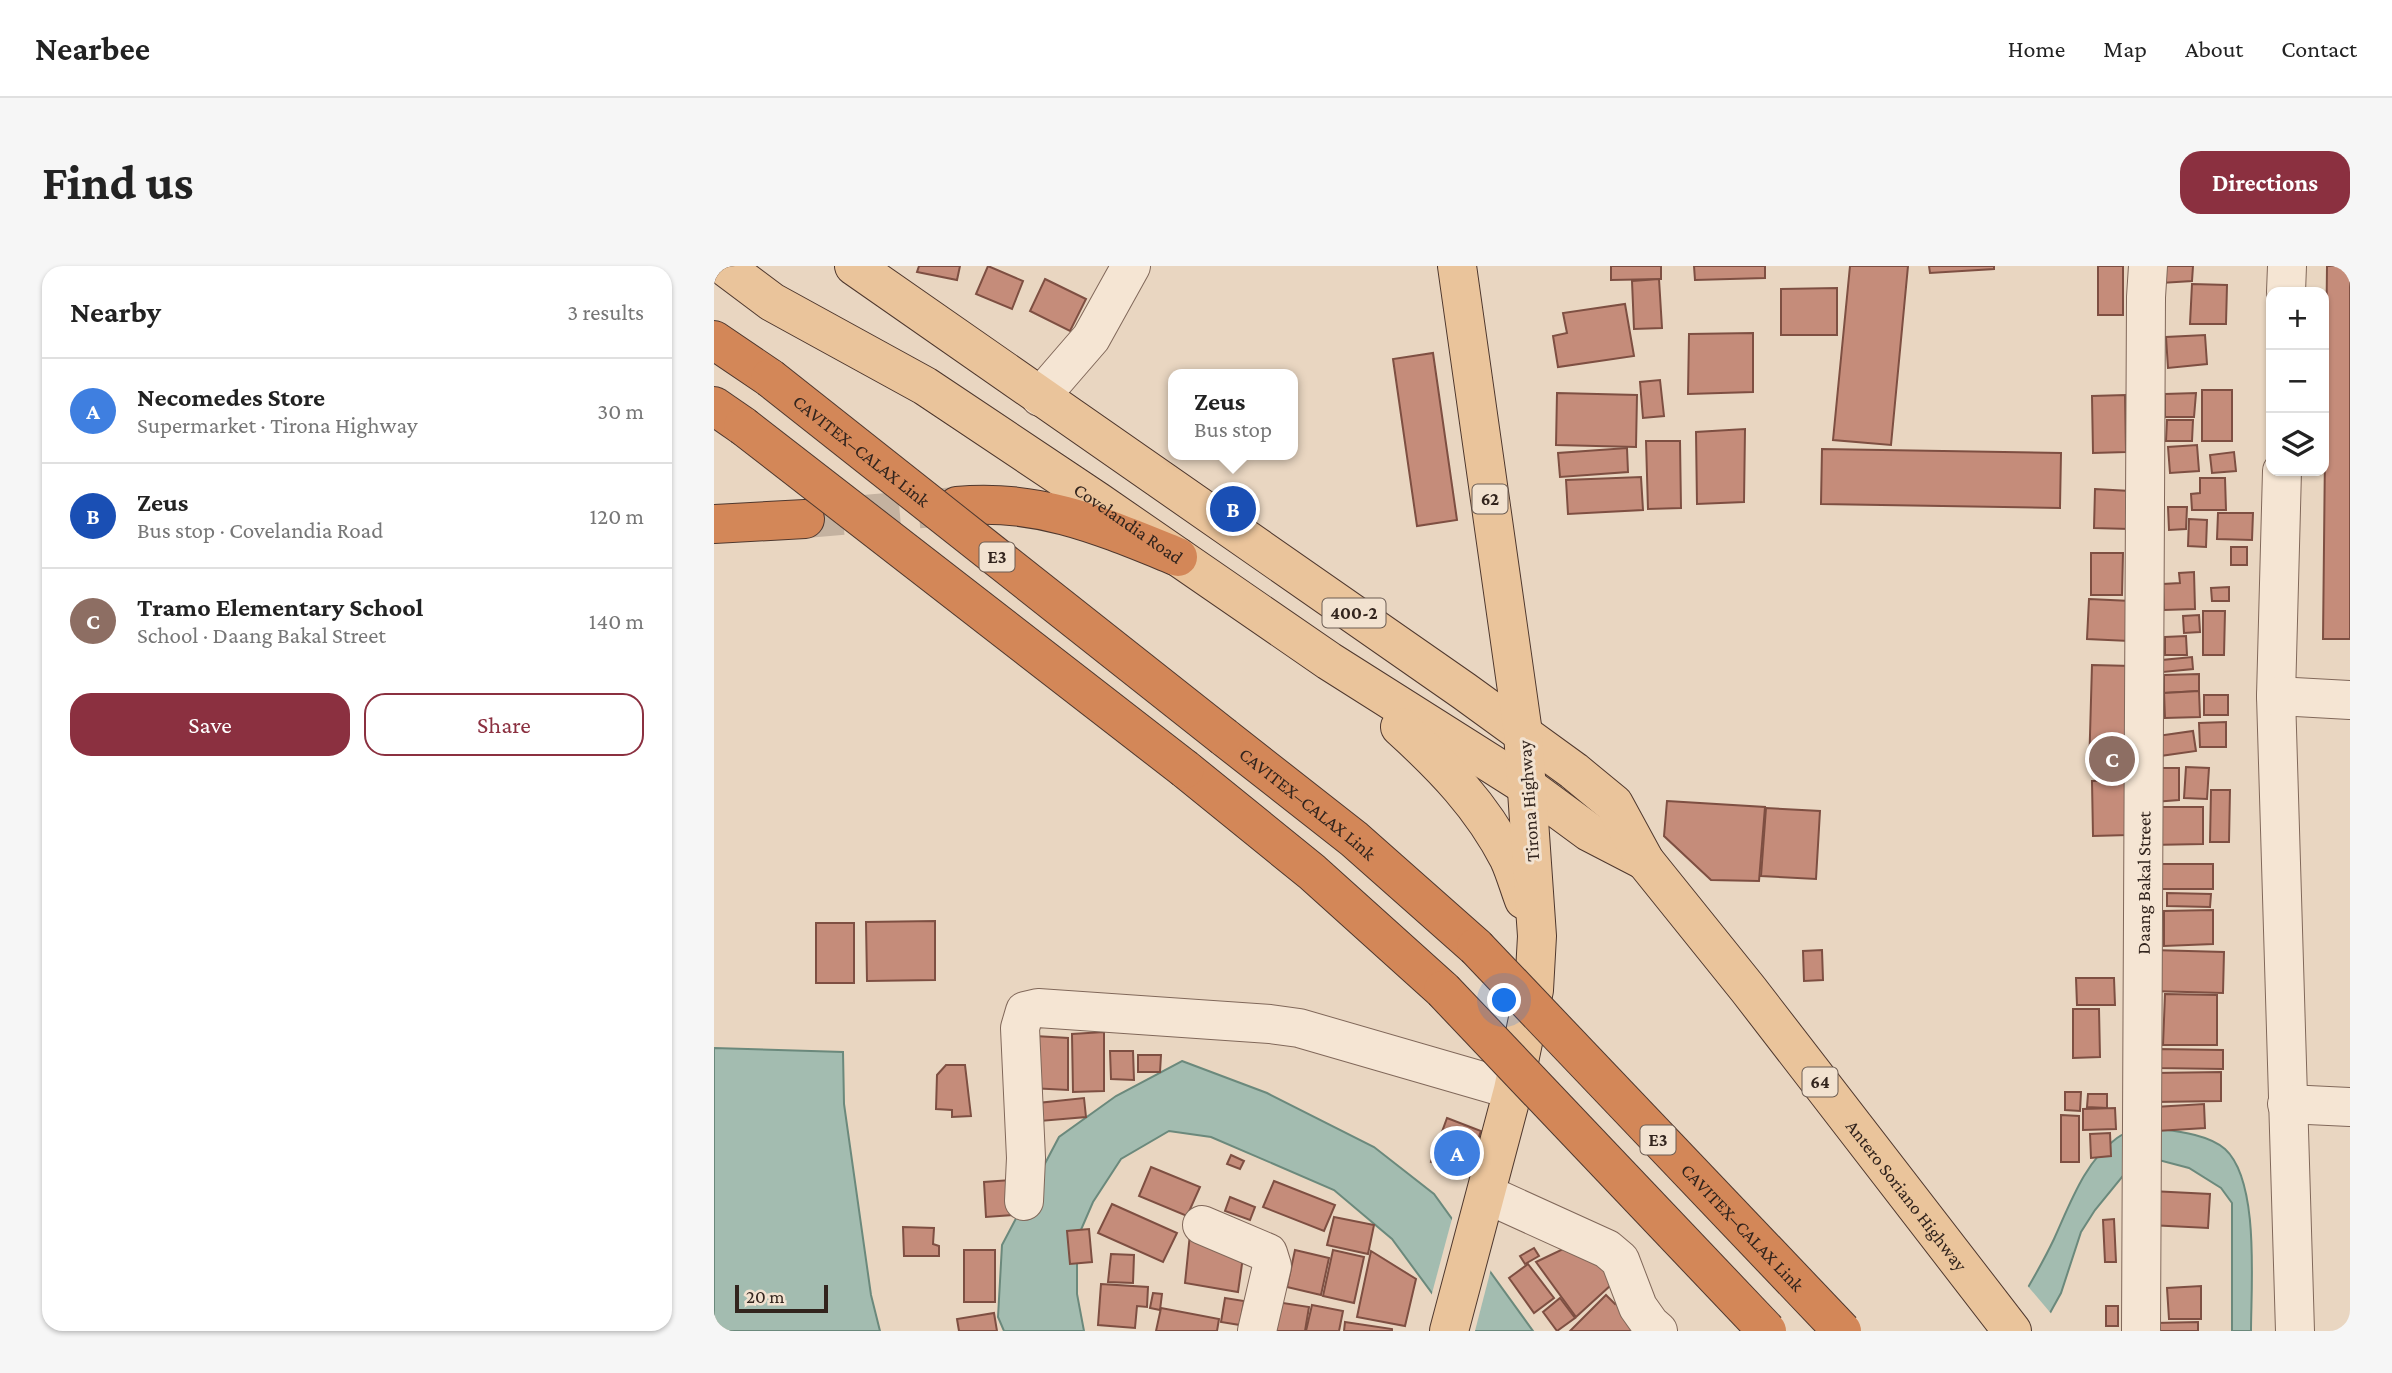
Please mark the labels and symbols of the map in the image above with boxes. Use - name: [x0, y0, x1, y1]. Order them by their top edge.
- street label: CAVITEX–CALAX Link: [789, 391, 935, 512]
- street label: Covelandia Road: [1070, 479, 1187, 568]
- pin: B: [1210, 483, 1256, 535]
- road number: 62: [1472, 484, 1508, 513]
- road number: E3: [980, 542, 1014, 572]
- road number: 400-2: [1322, 598, 1386, 628]
- pin: C: [2089, 733, 2135, 785]
- street label: Tirona Highway: [1514, 739, 1543, 862]
- street label: CAVITEX–CALAX Link: [1235, 743, 1381, 865]
- street label: Daang Bakal Street: [2133, 811, 2155, 955]
- your location: [1487, 983, 1521, 1017]
- road number: 64: [1802, 1068, 1838, 1096]
- street label: Antero Soriano Highway: [1842, 1116, 1972, 1275]
- road number: E3: [1640, 1126, 1676, 1154]
- pin: A: [1434, 1127, 1480, 1179]
- street label: CAVITEX–CALAX Link: [1677, 1159, 1809, 1296]
- scale bar: [735, 1282, 828, 1314]

